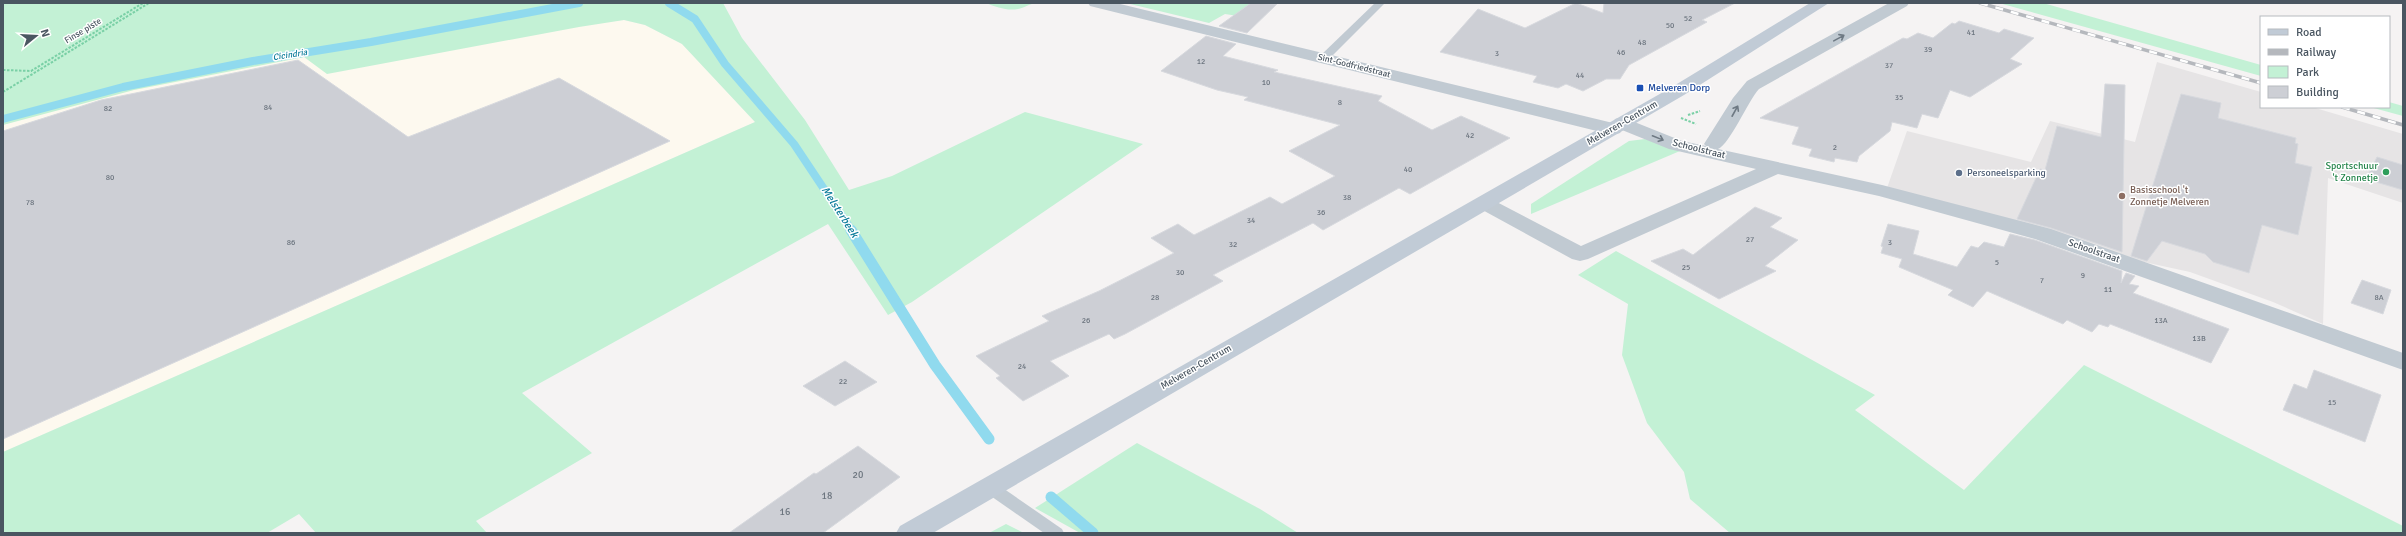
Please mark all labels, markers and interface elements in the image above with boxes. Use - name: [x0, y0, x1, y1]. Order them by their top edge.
- house number: 52: [1684, 13, 1692, 23]
- street label: Finse piste: [63, 15, 104, 46]
- north arrow: [16, 16, 56, 56]
- legend: [2260, 16, 2390, 108]
- house number: 50: [1666, 20, 1674, 30]
- text: Road: [2296, 25, 2322, 40]
- text: N: [38, 27, 52, 39]
- house number: 41: [1967, 27, 1975, 37]
- one-way arrow: [1833, 33, 1845, 41]
- house number: 48: [1638, 37, 1646, 47]
- house number: 39: [1924, 44, 1932, 54]
- text: Railway: [2296, 45, 2336, 60]
- water label: Cicindria: [272, 47, 308, 63]
- house number: 46: [1617, 47, 1625, 57]
- house number: 3: [1495, 48, 1499, 58]
- street label: Sint-Godfriedstraat: [1316, 52, 1392, 80]
- house number: 12: [1197, 56, 1205, 66]
- house number: 37: [1885, 60, 1893, 70]
- text: Park: [2296, 65, 2319, 80]
- house number: 44: [1576, 70, 1585, 80]
- house number: 10: [1262, 77, 1270, 87]
- place label: Melveren Dorp: [1648, 82, 1710, 94]
- marker: Melveren Dorp: [1635, 83, 1645, 93]
- text: Building: [2296, 85, 2339, 100]
- house number: 35: [1895, 92, 1903, 102]
- house number: 8: [1338, 97, 1342, 107]
- street label: Melveren-Centrum: [1584, 98, 1660, 148]
- house number: 84: [264, 102, 273, 112]
- house number: 82: [104, 103, 112, 113]
- one-way arrow: [1732, 106, 1739, 118]
- house number: 42: [1466, 130, 1474, 140]
- one-way arrow: [1652, 134, 1664, 142]
- street label: Schoolstraat: [1671, 137, 1727, 161]
- house number: 2: [1833, 142, 1837, 152]
- place label: Sportschuur 't Zonnetje: [2325, 160, 2378, 184]
- house number: 40: [1404, 164, 1412, 174]
- place label: Personeelsparking: [1967, 167, 2046, 179]
- marker: Sportschuur 't Zonnetje: [2381, 167, 2391, 177]
- marker: Personeelsparking: [1954, 168, 1964, 178]
- house number: 80: [106, 172, 114, 182]
- water label: Melsterbeek: [819, 184, 862, 241]
- place label: Basisschool 't Zonnetje Melveren: [2130, 184, 2209, 208]
- marker: Basisschool 't Zonnetje Melveren: [2117, 191, 2127, 201]
- house number: 38: [1343, 192, 1351, 202]
- house number: 78: [26, 197, 34, 207]
- house number: 36: [1317, 207, 1325, 217]
- house number: 34: [1247, 215, 1256, 225]
- house number: 27: [1746, 234, 1754, 244]
- house number: 86: [287, 237, 295, 247]
- house number: 3: [1888, 237, 1892, 247]
- street label: Schoolstraat: [2066, 237, 2122, 266]
- house number: 32: [1229, 239, 1237, 249]
- house number: 5: [1995, 257, 1999, 267]
- house number: 25: [1682, 262, 1690, 272]
- house number: 30: [1176, 267, 1184, 277]
- house number: 9: [2081, 270, 2085, 280]
- house number: 7: [2040, 275, 2044, 285]
- house number: 11: [2104, 284, 2112, 294]
- house number: 28: [1151, 292, 1159, 302]
- house number: 8A: [2374, 292, 2384, 302]
- house number: 26: [1082, 315, 1090, 325]
- house number: 13A: [2154, 315, 2168, 325]
- house number: 13B: [2192, 333, 2206, 343]
- street label: Melveren-Centrum: [1158, 342, 1234, 392]
- house number: 24: [1018, 361, 1027, 371]
- house number: 22: [839, 376, 847, 386]
- house number: 15: [2328, 397, 2336, 407]
- house number: 20: [853, 469, 863, 481]
- house number: 18: [822, 490, 832, 502]
- house number: 16: [780, 506, 790, 518]

